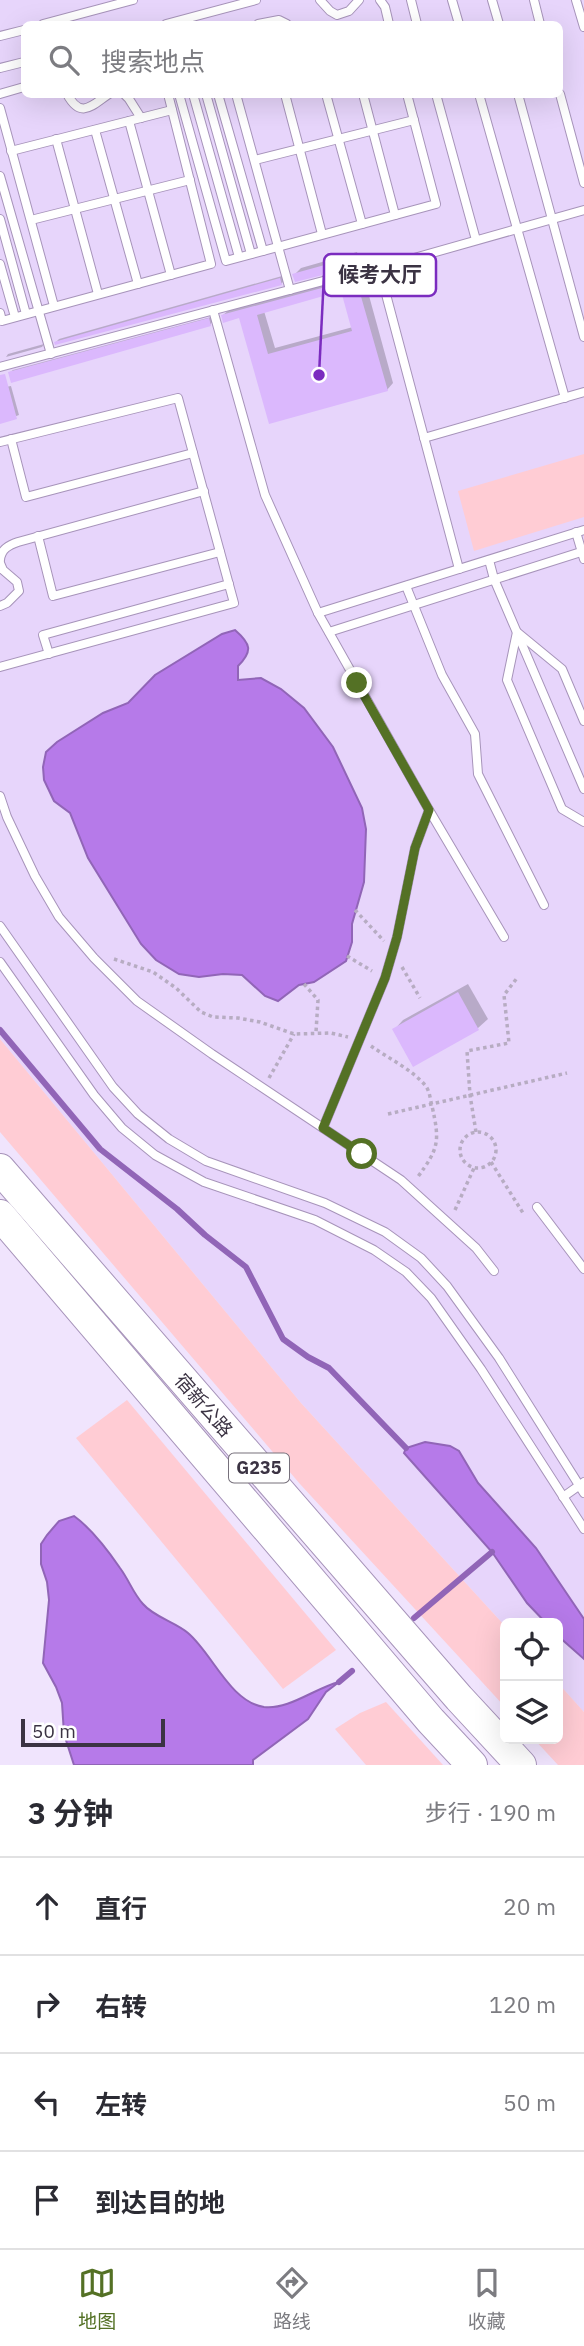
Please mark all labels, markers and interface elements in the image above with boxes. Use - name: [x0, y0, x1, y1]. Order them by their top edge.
- search box: [21, 21, 563, 98]
- icon: search: [45, 41, 83, 79]
- text: 搜索地点: [101, 44, 205, 78]
- callout: 候考大厅: [324, 254, 436, 296]
- text: 候考大厅: [338, 260, 422, 288]
- route end: [341, 667, 372, 698]
- route start: [346, 1138, 377, 1169]
- street label: 宿新公路: [170, 1368, 238, 1442]
- road number: G235: [229, 1454, 289, 1483]
- map controls: [500, 1618, 563, 1744]
- button: locate: [500, 1618, 563, 1681]
- button: layers: [500, 1681, 563, 1744]
- scale bar: [21, 1716, 164, 1748]
- text: 50 m: [32, 1719, 76, 1743]
- text: 3 分钟: [28, 1793, 113, 1832]
- text: 步行 · 190 m: [425, 1797, 556, 1827]
- icon: ahead: [28, 1887, 66, 1925]
- text: 直行: [95, 1891, 147, 1925]
- text: 20 m: [503, 1891, 556, 1921]
- icon: right: [28, 1985, 66, 2023]
- text: 右转: [95, 1989, 147, 2023]
- text: 120 m: [489, 1989, 556, 2019]
- icon: left: [28, 2083, 66, 2121]
- text: 左转: [95, 2087, 147, 2121]
- text: 50 m: [503, 2087, 556, 2117]
- icon: arrive: [28, 2181, 66, 2219]
- text: 到达目的地: [95, 2185, 225, 2219]
- tab: 地图: [78, 2264, 116, 2333]
- tab: 路线: [273, 2264, 311, 2333]
- tab: 收藏: [468, 2264, 506, 2333]

